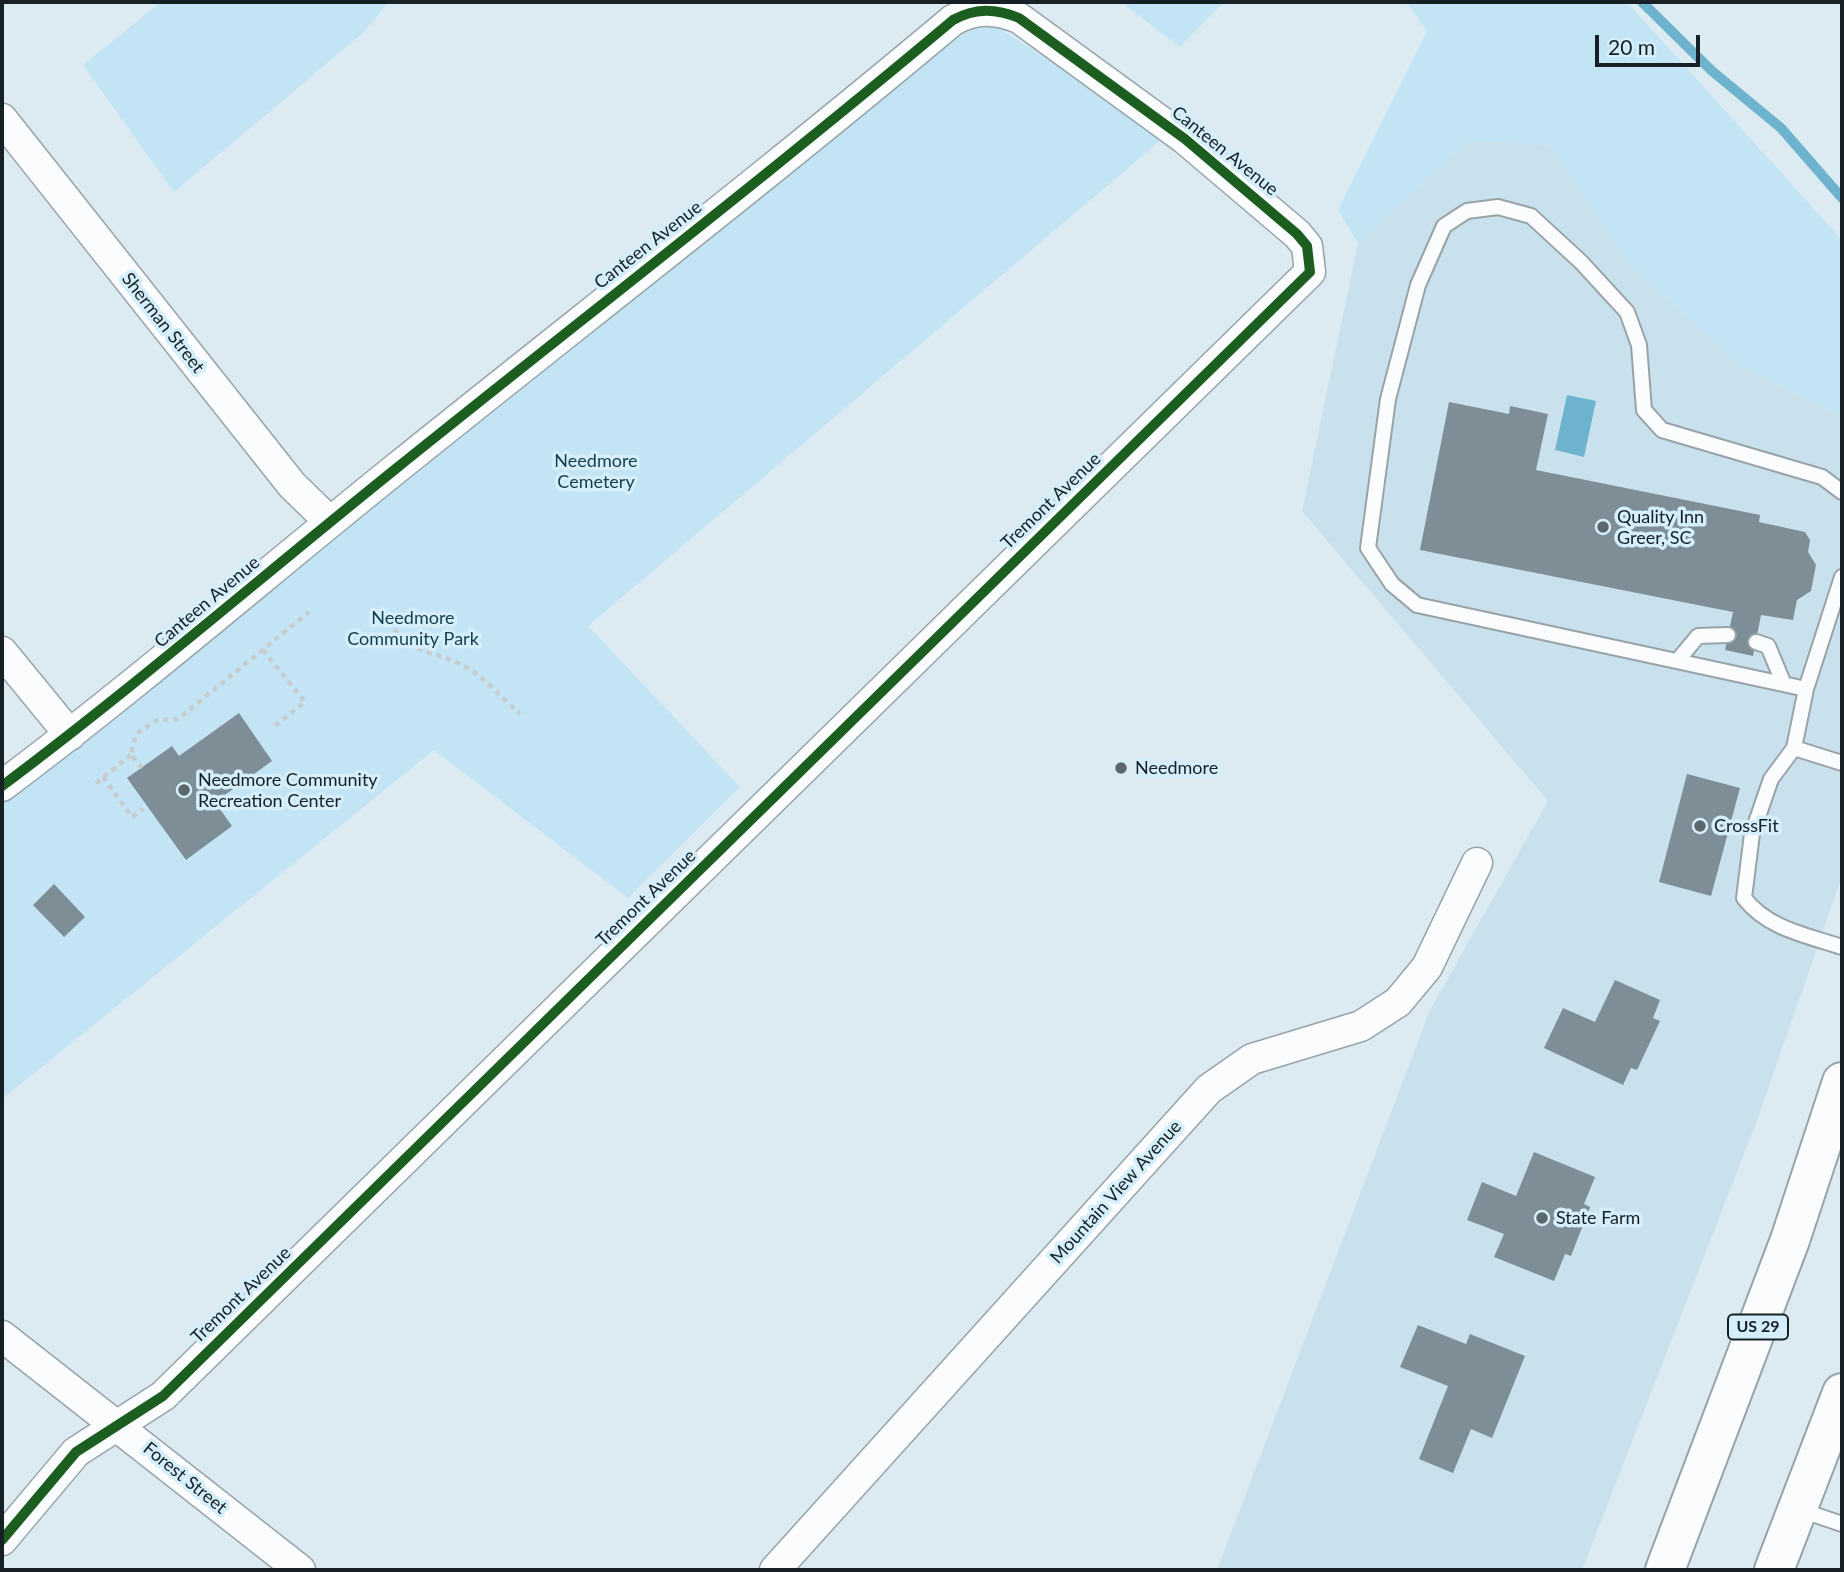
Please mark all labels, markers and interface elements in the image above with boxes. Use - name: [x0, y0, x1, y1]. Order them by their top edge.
- scale bar: [1599, 21, 1704, 65]
- text: 20 m: [1608, 34, 1655, 59]
- street label: Canteen Avenue: [1167, 102, 1283, 200]
- street label: Canteen Avenue: [590, 196, 706, 294]
- street label: Sherman Street: [117, 268, 209, 378]
- street label: Tremont Avenue: [997, 448, 1105, 554]
- park label: Needmore Cemetery: [554, 450, 638, 492]
- place label: Quality Inn Greer, SC: [1617, 506, 1704, 548]
- marker: Quality Inn Greer, SC: [1595, 519, 1611, 535]
- street label: Canteen Avenue: [150, 552, 264, 652]
- park label: Needmore Community Park: [347, 607, 479, 650]
- place label: Needmore: [1135, 757, 1218, 779]
- marker: Needmore: [1113, 760, 1129, 776]
- place label: Needmore Community Recreation Center: [198, 769, 378, 812]
- marker: Needmore Community Recreation Center: [176, 782, 192, 798]
- place label: CrossFit: [1714, 815, 1779, 837]
- marker: CrossFit: [1692, 818, 1708, 834]
- street label: Tremont Avenue: [592, 845, 700, 951]
- street label: Mountain View Avenue: [1046, 1116, 1186, 1268]
- place label: State Farm: [1556, 1207, 1640, 1229]
- marker: State Farm: [1534, 1210, 1550, 1226]
- street label: Tremont Avenue: [187, 1242, 295, 1348]
- road number: US 29: [1728, 1315, 1788, 1340]
- street label: Forest Street: [139, 1438, 231, 1518]

